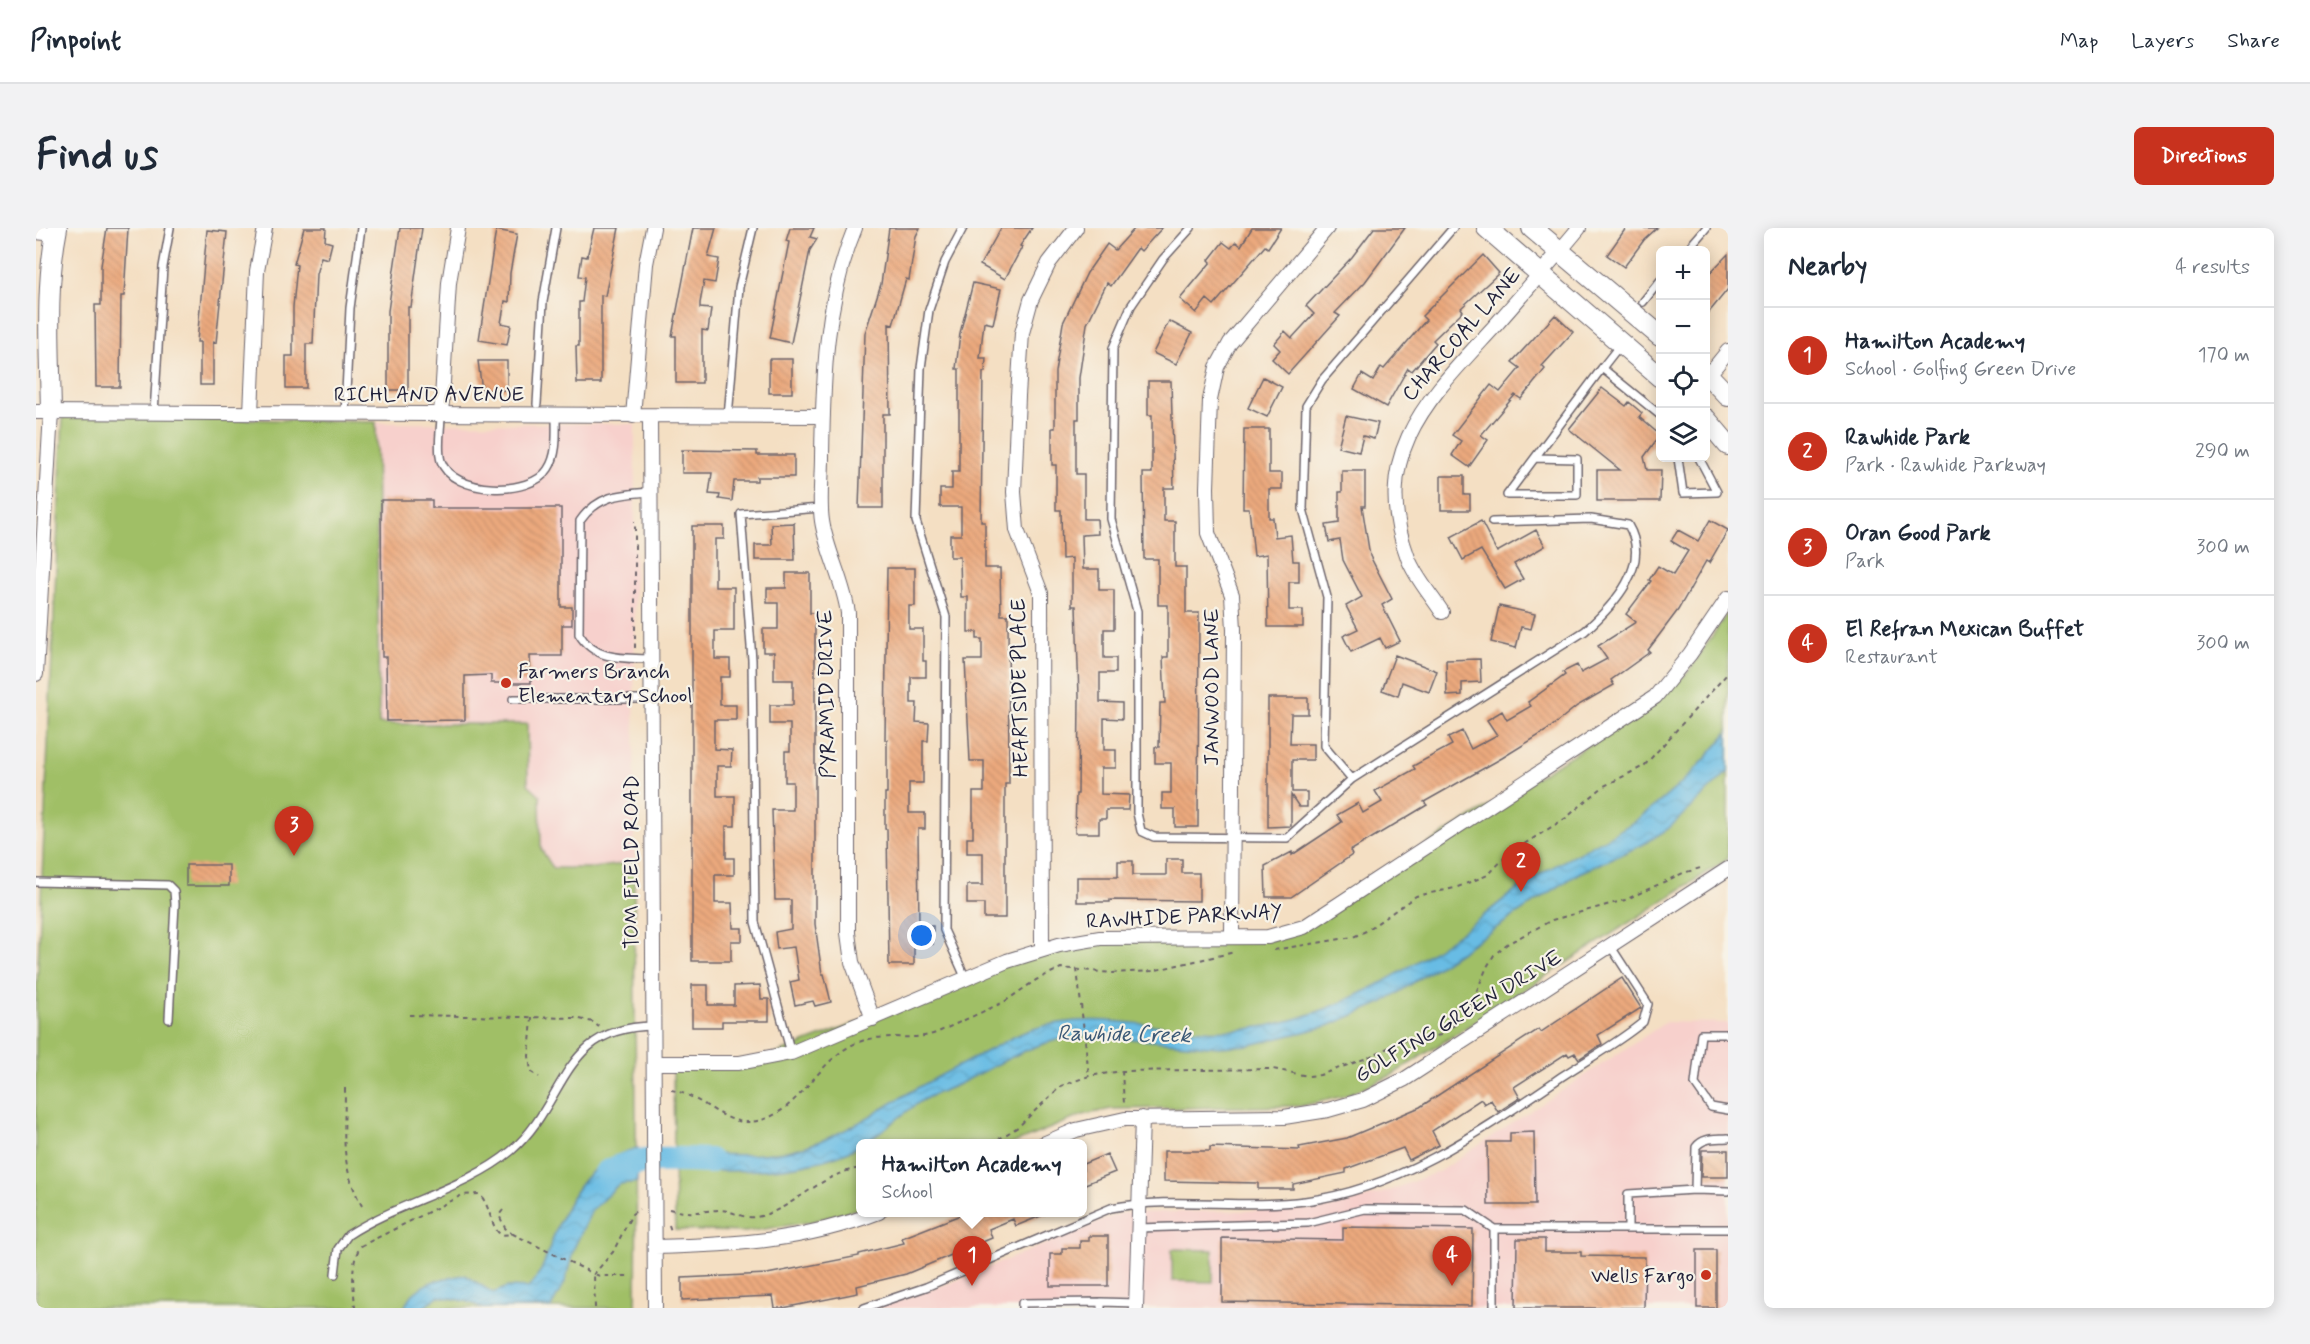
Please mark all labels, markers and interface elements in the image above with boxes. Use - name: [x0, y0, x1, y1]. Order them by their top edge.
- text: Pinpoint: [30, 23, 121, 60]
- text: Map: [2060, 27, 2098, 55]
- text: Layers: [2131, 27, 2194, 55]
- text: Share: [2227, 27, 2280, 55]
- button: Directions: [2134, 127, 2274, 185]
- text: Find us: [36, 129, 158, 184]
- map controls: [1656, 246, 1710, 462]
- button: +: [1656, 246, 1710, 300]
- text: Nearby: [1788, 250, 1867, 284]
- text: 4 results: [2175, 254, 2250, 281]
- street label: CHARCOAL LANE: [1396, 262, 1528, 408]
- button: −: [1656, 300, 1710, 354]
- text: Hamilton Academy: [1845, 328, 2025, 356]
- text: 1: [1803, 342, 1812, 369]
- text: 170 m: [2198, 342, 2250, 369]
- button: locate: [1656, 354, 1710, 408]
- text: School · Golfing Green Drive: [1845, 356, 2076, 383]
- street label: RICHLAND AVENUE: [334, 381, 524, 409]
- button: layers: [1656, 408, 1710, 462]
- text: Rawhide Park: [1845, 424, 1970, 452]
- text: 2: [1803, 438, 1812, 465]
- text: 290 m: [2195, 438, 2250, 465]
- text: Park · Rawhide Parkway: [1845, 452, 2046, 479]
- text: Oran Good Park: [1845, 520, 1991, 548]
- text: 3: [1803, 534, 1812, 561]
- text: 300 m: [2196, 534, 2250, 561]
- text: Park: [1845, 548, 1885, 575]
- street label: HEARTSIDE PLACE: [1004, 598, 1036, 778]
- street label: JANWOOD LANE: [1198, 608, 1226, 766]
- street label: PYRAMID DRIVE: [812, 609, 842, 779]
- text: El Refran Mexican Buffet: [1845, 616, 2084, 644]
- text: 4: [1802, 630, 1813, 657]
- text: 300 m: [2196, 630, 2250, 657]
- text: Restaurant: [1845, 644, 1938, 671]
- place label: Farmers Branch Elementary School: [518, 658, 693, 710]
- marker: Farmers Branch Elementary School: [499, 676, 513, 690]
- street label: TOM FIELD ROAD: [618, 775, 646, 949]
- pin: 3: [274, 806, 314, 856]
- pin: 2: [1502, 842, 1540, 892]
- street label: RAWHIDE PARKWAY: [1085, 898, 1283, 936]
- your location: [907, 921, 936, 950]
- street label: GOLFING GREEN DRIVE: [1350, 944, 1567, 1090]
- water label: Rawhide Creek: [1057, 1020, 1193, 1050]
- popup: [856, 1139, 1087, 1217]
- text: Hamilton Academy: [881, 1151, 1062, 1179]
- text: School: [881, 1179, 933, 1206]
- pin: 1: [952, 1236, 992, 1286]
- pin: 4: [1432, 1236, 1472, 1286]
- place label: Wells Fargo: [1591, 1262, 1694, 1290]
- marker: Wells Fargo: [1699, 1268, 1713, 1282]

